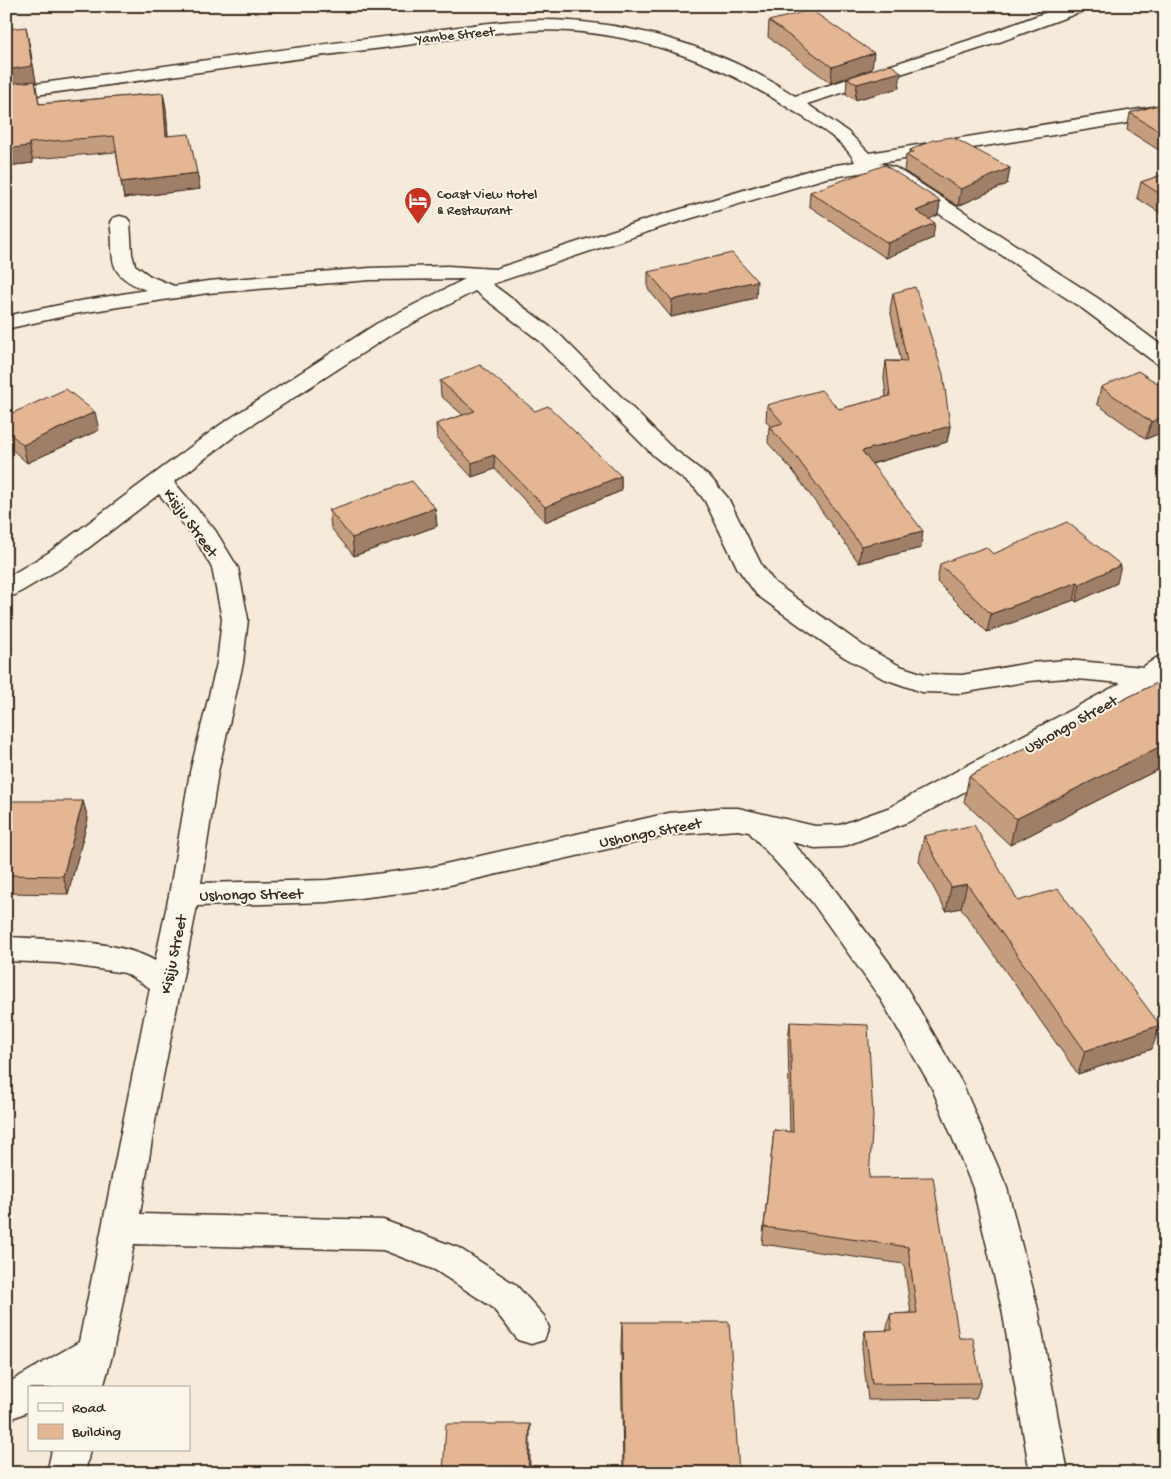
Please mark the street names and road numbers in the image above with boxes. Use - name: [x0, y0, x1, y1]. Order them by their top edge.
- street label: Yambe Street: [413, 24, 497, 49]
- street label: Kisiju Street: [158, 486, 221, 563]
- street label: Ushongo Street: [1022, 692, 1123, 759]
- street label: Ushongo Street: [598, 815, 705, 854]
- street label: Ushongo Street: [199, 886, 304, 907]
- street label: Kisiju Street: [158, 912, 193, 996]

